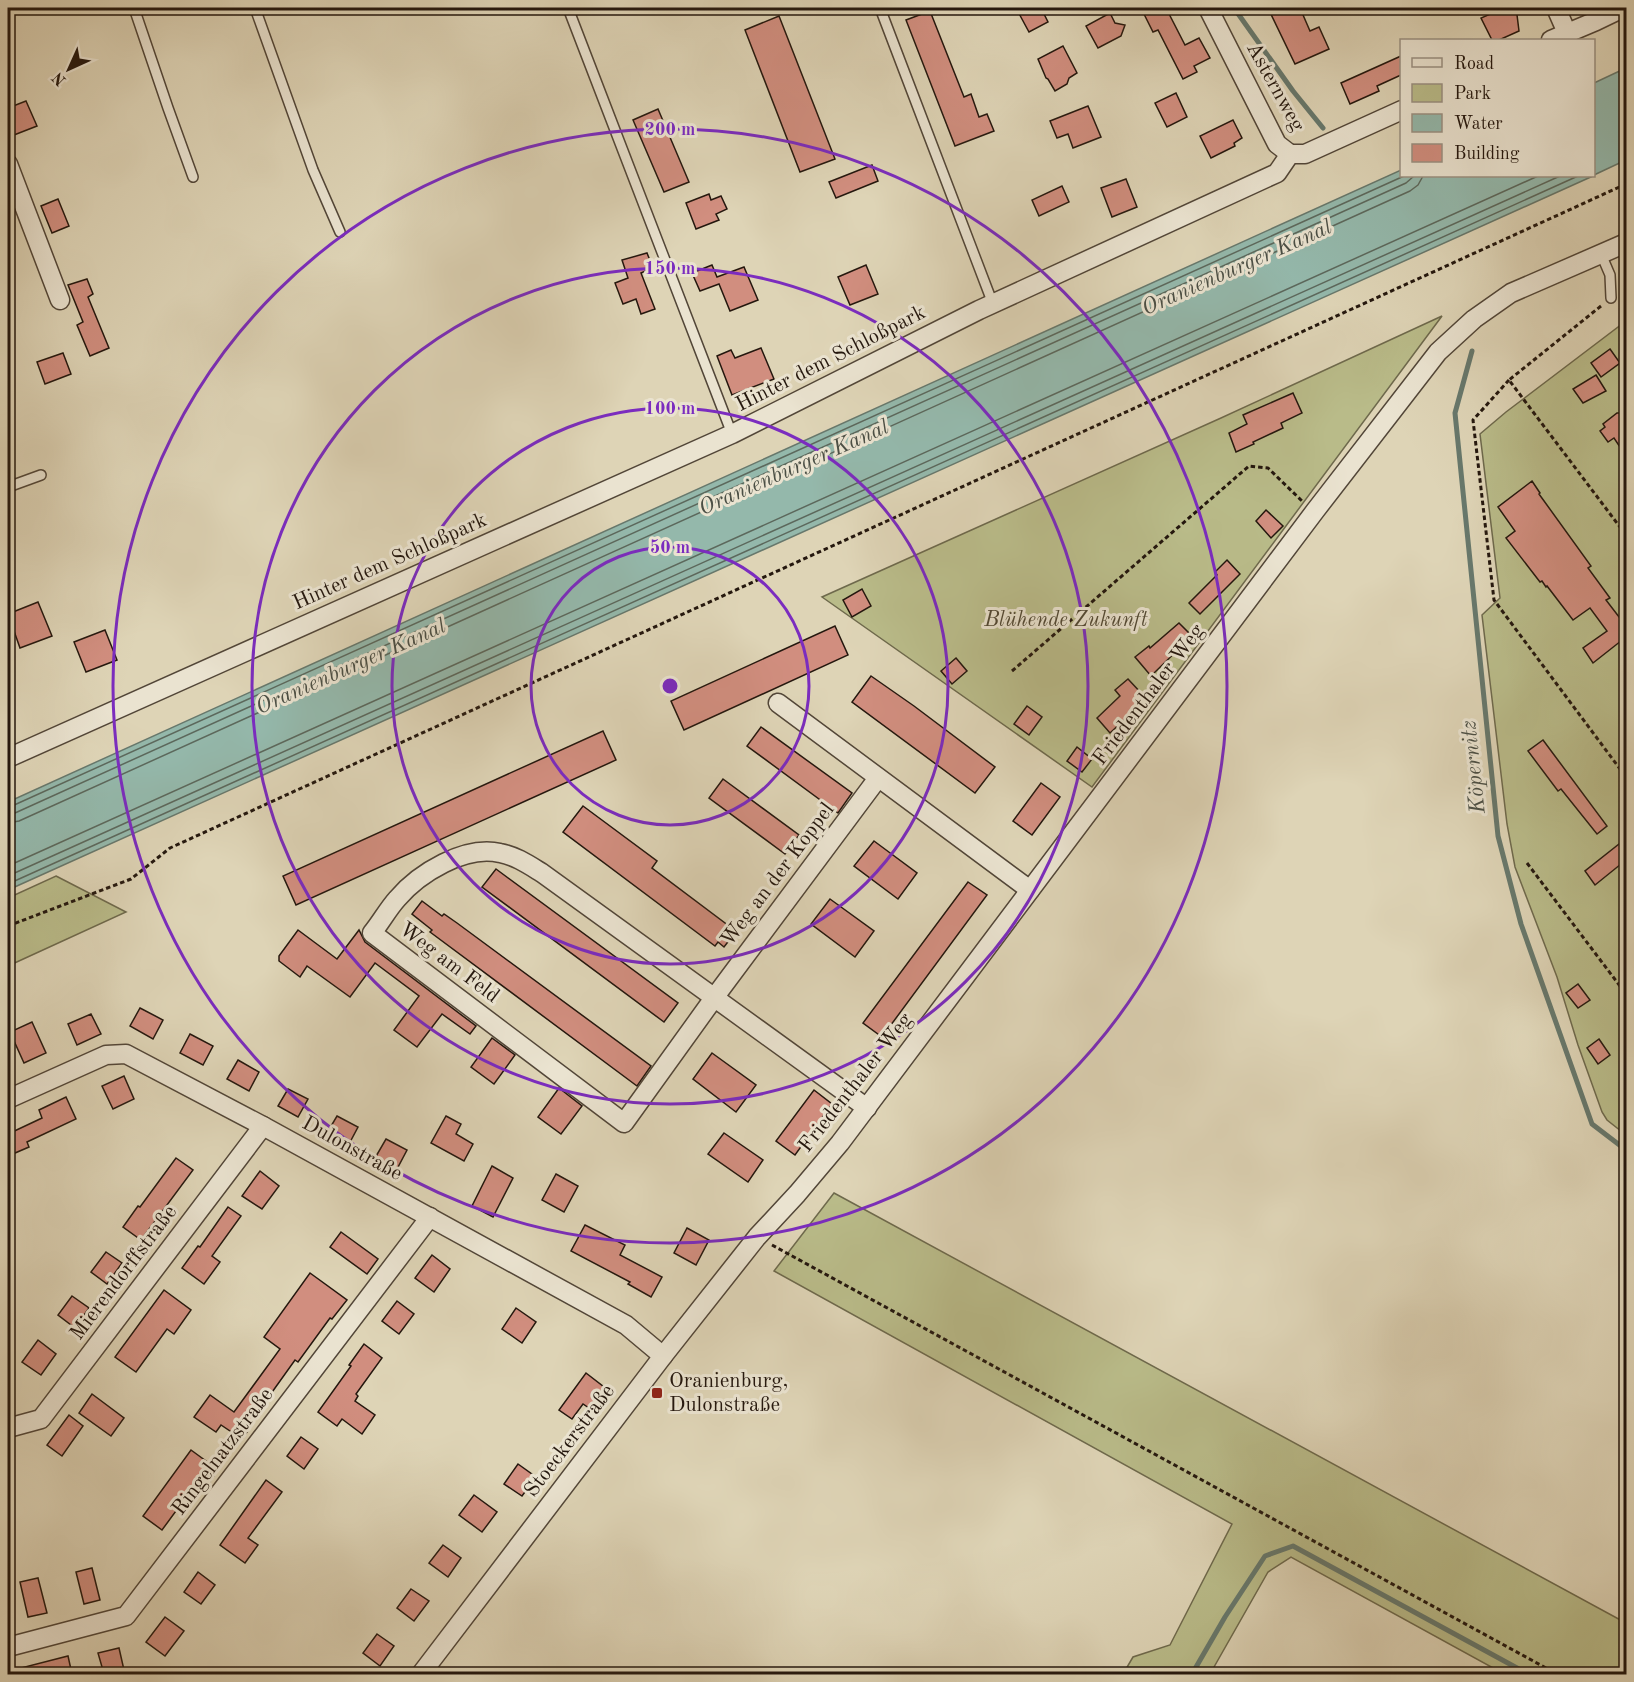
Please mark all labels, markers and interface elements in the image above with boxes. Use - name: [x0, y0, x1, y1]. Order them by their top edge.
- north arrow: [39, 39, 99, 99]
- street label: Asternweg: [1242, 39, 1308, 136]
- legend: [1400, 39, 1595, 177]
- text: Road: [1454, 55, 1494, 73]
- text: N: [49, 68, 70, 88]
- text: Park: [1454, 85, 1491, 103]
- text: Water: [1454, 115, 1503, 133]
- text: 200 m: [645, 121, 695, 139]
- text: Building: [1454, 145, 1520, 163]
- water label: Oranienburger Kanal: [1139, 216, 1336, 320]
- text: 150 m: [645, 260, 695, 278]
- street label: Hinter dem Schloßpark: [733, 302, 929, 416]
- text: 100 m: [645, 400, 695, 418]
- water label: Oranienburger Kanal: [696, 416, 893, 520]
- street label: Hinter dem Schloßpark: [290, 510, 490, 614]
- text: 50 m: [650, 539, 690, 557]
- park label: Blühende Zukunft: [983, 610, 1148, 631]
- water label: Oranienburger Kanal: [253, 615, 450, 719]
- street label: Friedenthaler Weg: [1089, 620, 1209, 769]
- centre of rings: [660, 676, 680, 696]
- water label: Köpernitz: [1458, 719, 1490, 816]
- street label: Weg an der Koppel: [717, 799, 839, 951]
- street label: Weg am Feld: [395, 919, 503, 1007]
- street label: Friedenthaler Weg: [795, 1009, 917, 1157]
- street label: Dulonstraße: [298, 1113, 406, 1185]
- street label: Mierendorffstraße: [67, 1202, 181, 1344]
- place label: Oranienburg, Dulonstraße: [669, 1371, 789, 1416]
- street label: Stoeckerstraße: [521, 1381, 619, 1501]
- street label: Ringelnatzstraße: [169, 1385, 277, 1519]
- marker: Oranienburg, Dulonstraße: [650, 1386, 664, 1400]

